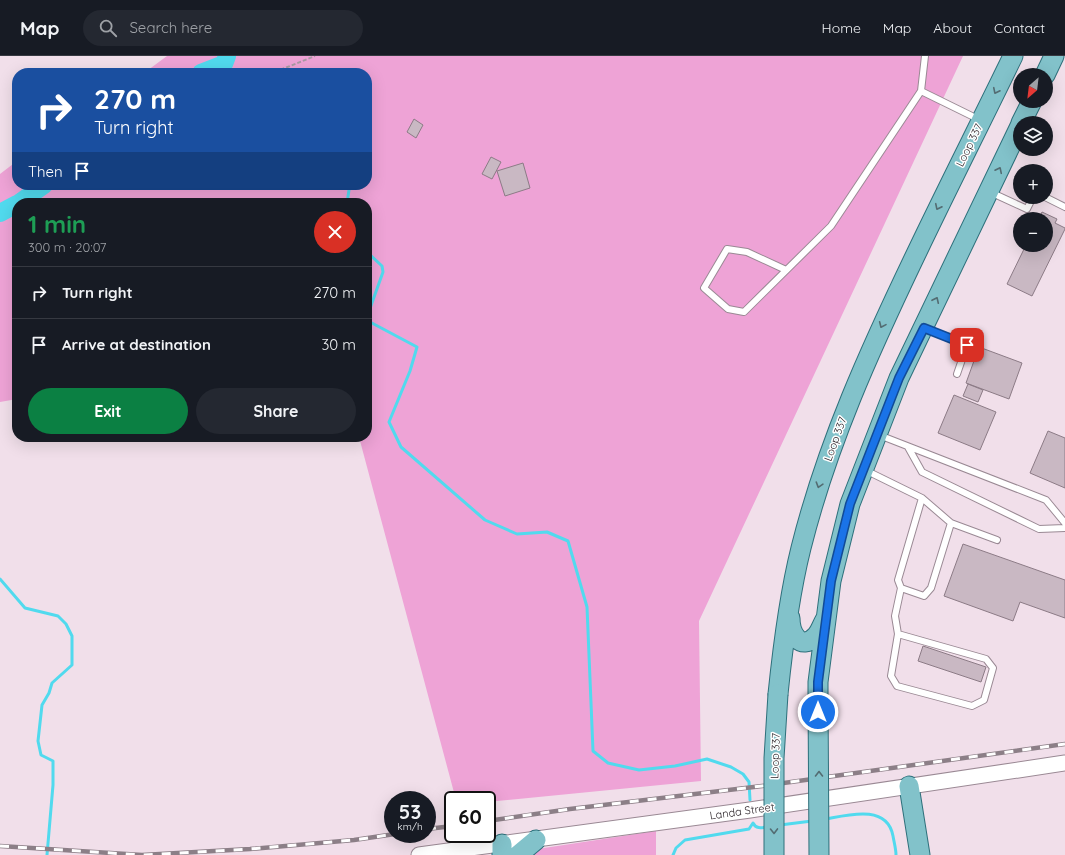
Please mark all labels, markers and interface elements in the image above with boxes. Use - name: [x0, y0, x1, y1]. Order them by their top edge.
- search box: [83, 10, 363, 46]
- text: Map: [20, 16, 59, 40]
- icon: search: [97, 17, 119, 39]
- text: Search here: [129, 18, 212, 37]
- text: Home: [822, 19, 861, 37]
- text: Map: [883, 19, 911, 37]
- text: About: [933, 19, 972, 37]
- text: Contact: [994, 19, 1045, 37]
- north arrow: [1013, 68, 1053, 108]
- map controls: [1013, 68, 1053, 252]
- text: 270 m: [94, 81, 176, 116]
- icon: right: [28, 84, 80, 136]
- one-way arrow: [993, 87, 1001, 94]
- text: Turn right: [94, 116, 174, 139]
- button: layers: [1013, 116, 1053, 156]
- street label: Loop 337: [953, 121, 986, 169]
- icon: arrive: [71, 160, 93, 182]
- text: Then: [28, 162, 63, 181]
- button: +: [1013, 164, 1053, 204]
- one-way arrow: [994, 167, 1001, 175]
- one-way arrow: [935, 203, 943, 211]
- text: 1 min: [28, 209, 86, 239]
- button: close: [314, 211, 356, 253]
- button: −: [1013, 212, 1053, 252]
- text: 300 m · 20:07: [28, 239, 106, 255]
- icon: right: [28, 282, 50, 304]
- text: Turn right: [62, 283, 133, 302]
- text: 270 m: [314, 283, 356, 302]
- one-way arrow: [931, 297, 939, 305]
- one-way arrow: [879, 320, 887, 328]
- pin: [950, 328, 984, 362]
- icon: arrive: [28, 334, 50, 356]
- icon: arrive: [956, 334, 978, 356]
- text: Arrive at destination: [62, 335, 211, 354]
- text: 30 m: [321, 335, 356, 354]
- button: Exit: [28, 388, 188, 434]
- button: Share: [196, 388, 356, 434]
- street label: Loop 337: [821, 415, 850, 463]
- one-way arrow: [815, 481, 824, 488]
- position arrow: [797, 691, 839, 733]
- street label: Loop 337: [767, 732, 783, 779]
- one-way arrow: [815, 771, 823, 777]
- speed limit sign: 60: [444, 791, 496, 843]
- text: 53: [399, 799, 421, 824]
- street label: Landa Street: [709, 799, 776, 822]
- text: km/h: [397, 820, 423, 833]
- one-way arrow: [770, 828, 778, 834]

